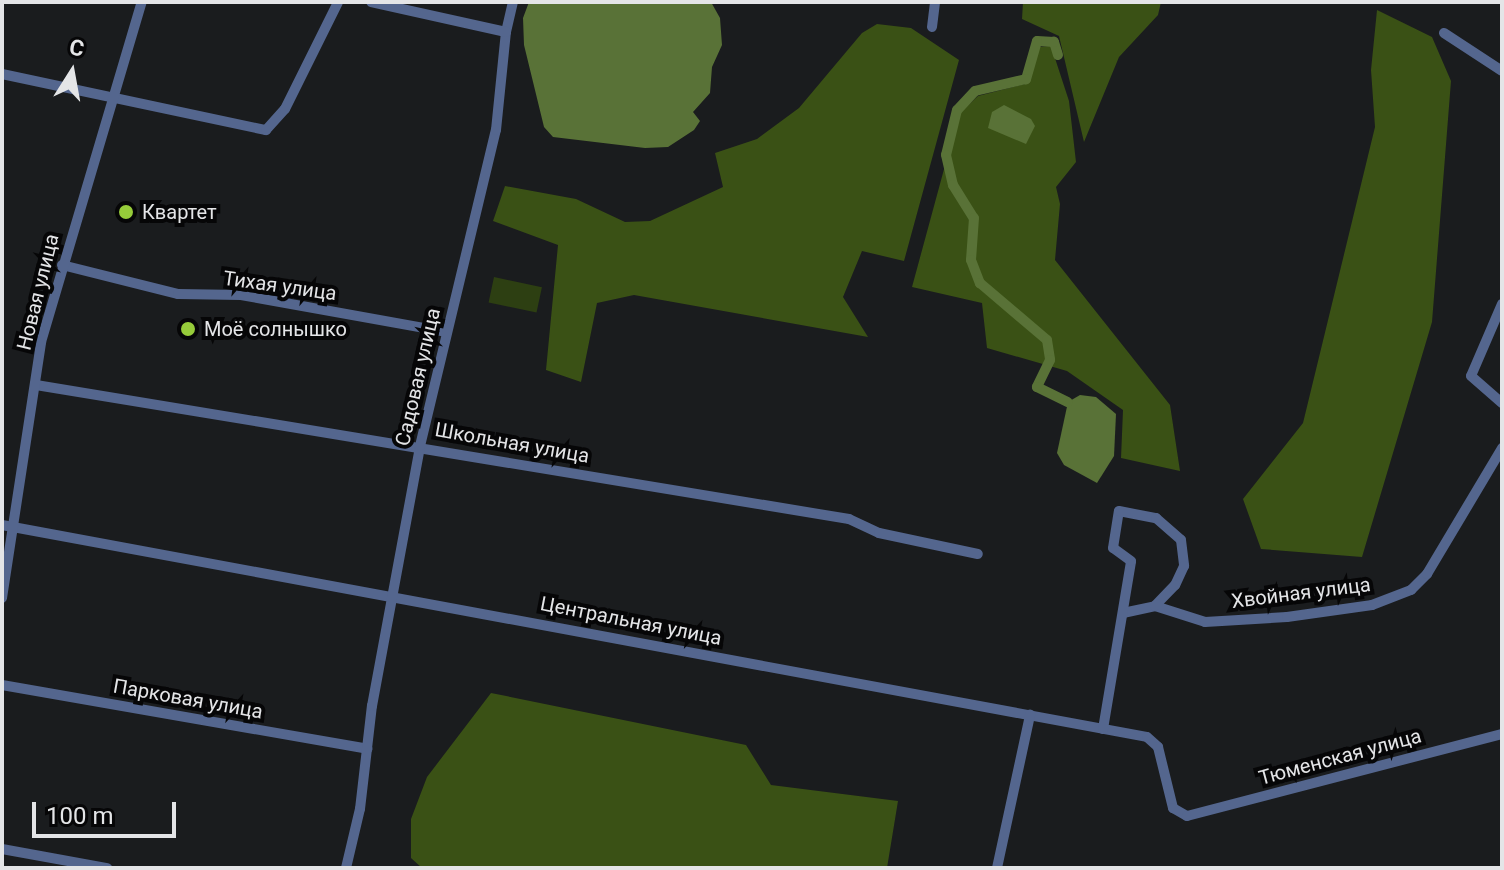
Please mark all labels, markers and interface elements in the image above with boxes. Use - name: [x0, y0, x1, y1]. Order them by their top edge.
- north arrow: [32, 32, 112, 112]
- text: С: [67, 34, 86, 62]
- place label: Квартет: [142, 200, 217, 224]
- marker: Квартет: [117, 203, 135, 221]
- street label: Новая улица: [12, 231, 64, 353]
- street label: Тихая улица: [222, 266, 338, 306]
- street label: Садовая улица: [391, 306, 445, 448]
- place label: Моё солнышко: [204, 317, 347, 341]
- marker: Моё солнышко: [179, 320, 197, 338]
- street label: Школьная улица: [433, 418, 591, 468]
- street label: Хвойная улица: [1230, 573, 1372, 613]
- street label: Центральная улица: [538, 592, 724, 650]
- street label: Парковая улица: [111, 674, 265, 724]
- street label: Тюменская улица: [1256, 724, 1424, 790]
- scale bar: [36, 786, 180, 836]
- text: 100 m: [46, 802, 113, 830]

